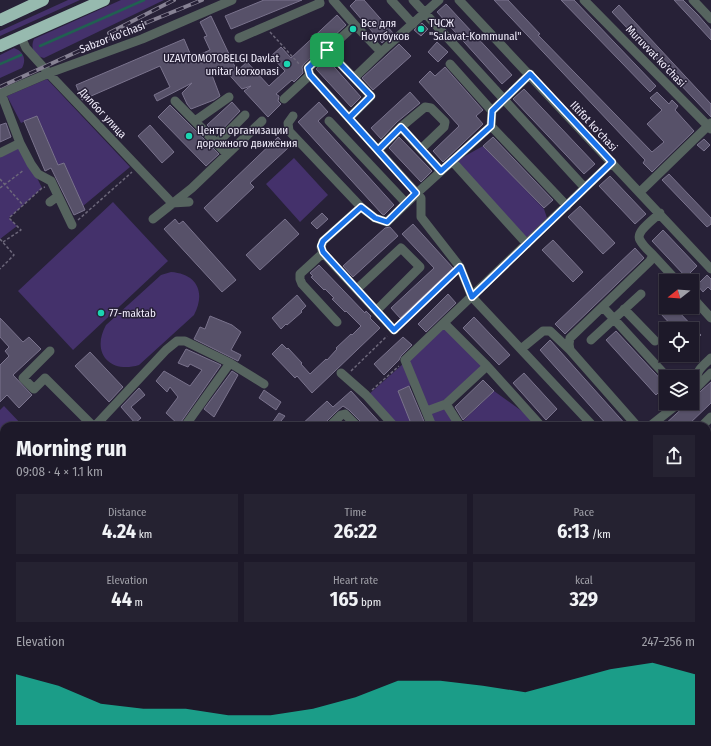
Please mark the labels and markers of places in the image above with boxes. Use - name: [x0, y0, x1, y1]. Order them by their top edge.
- place label: Все для Ноутбуков: [361, 17, 410, 43]
- place label: ТЧСЖ "Salavat-Kommunal": [429, 17, 521, 43]
- marker: Все для Ноутбуков: [348, 24, 358, 34]
- marker: ТЧСЖ "Salavat-Kommunal": [416, 24, 426, 34]
- pin: [310, 33, 344, 67]
- place label: UZAVTOMOTOBELGI Davlat unitar korxonasi: [163, 52, 279, 78]
- marker: UZAVTOMOTOBELGI Davlat unitar korxonasi: [282, 59, 292, 69]
- place label: Центр организации дорожного движения: [197, 124, 297, 150]
- marker: Центр организации дорожного движения: [184, 131, 194, 141]
- place label: 77-maktab: [109, 307, 156, 320]
- marker: 77-maktab: [96, 308, 106, 318]

